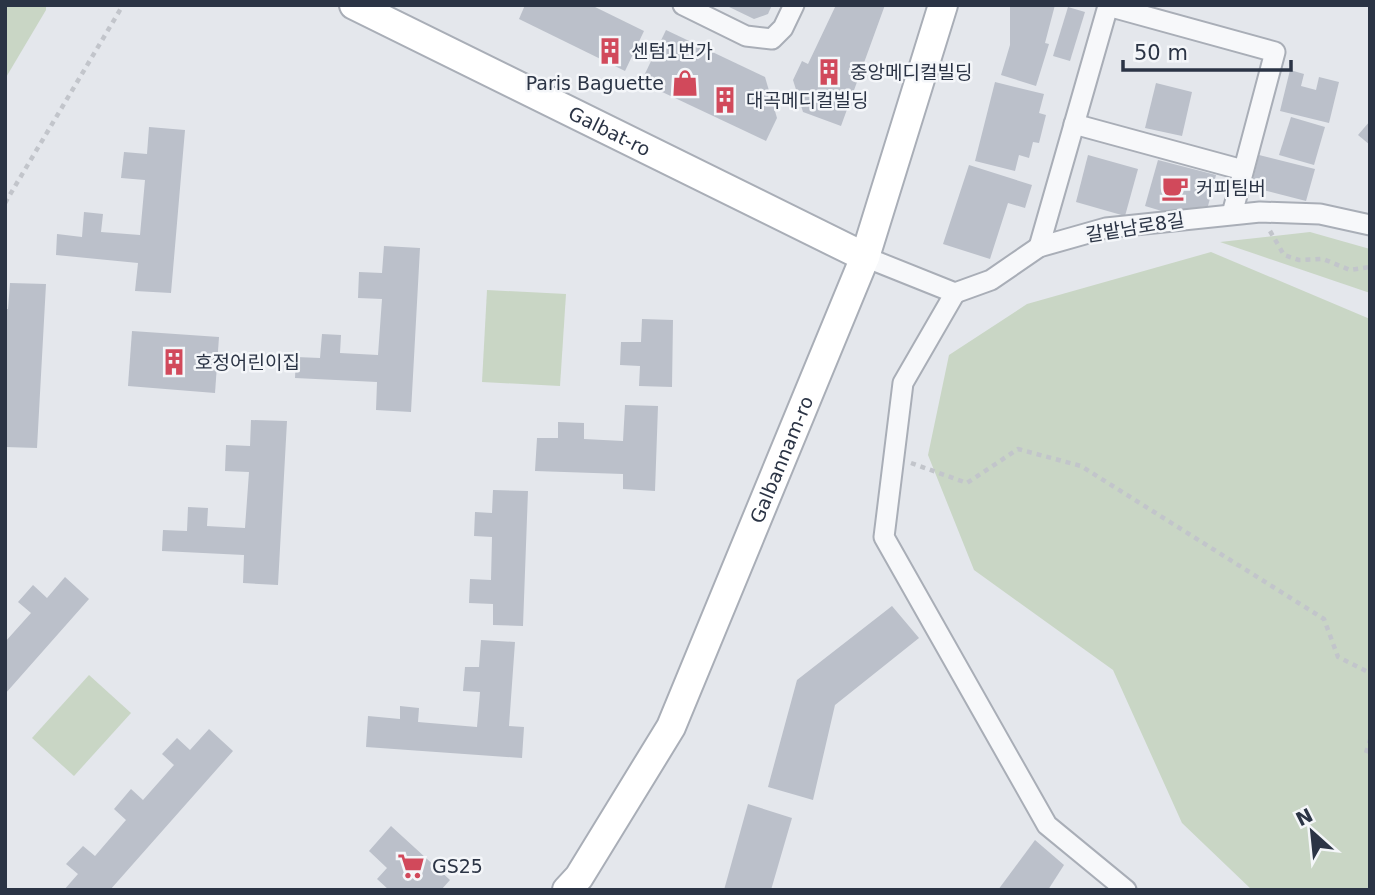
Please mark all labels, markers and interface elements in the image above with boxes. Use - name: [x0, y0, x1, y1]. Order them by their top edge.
- scale bar: [1123, 28, 1291, 72]
- building icon: 센텀1번가: [595, 36, 625, 66]
- place label: 센텀1번가: [631, 40, 713, 62]
- text: 50 m: [1134, 41, 1188, 65]
- building icon: 중앙메디컬빌딩: [814, 57, 844, 87]
- place label: 중앙메디컬빌딩: [850, 61, 972, 83]
- shop icon: Paris Baguette: [670, 68, 700, 98]
- place label: Paris Baguette: [526, 72, 664, 94]
- building icon: 대곡메디컬빌딩: [710, 85, 740, 115]
- place label: 대곡메디컬빌딩: [746, 89, 868, 111]
- street label: Galbat-ro: [565, 102, 654, 161]
- cafe icon: 커피팀버: [1160, 173, 1190, 203]
- place label: 커피팀버: [1196, 177, 1266, 199]
- street label: 갈밭남로8길: [1084, 208, 1186, 246]
- building icon: 호정어린이집: [159, 347, 189, 377]
- place label: 호정어린이집: [195, 351, 300, 373]
- street label: Galbannam-ro: [745, 393, 817, 526]
- north arrow: [1277, 797, 1347, 867]
- text: N: [1292, 803, 1316, 830]
- supermarket icon: GS25: [396, 851, 426, 881]
- place label: GS25: [432, 855, 483, 877]

